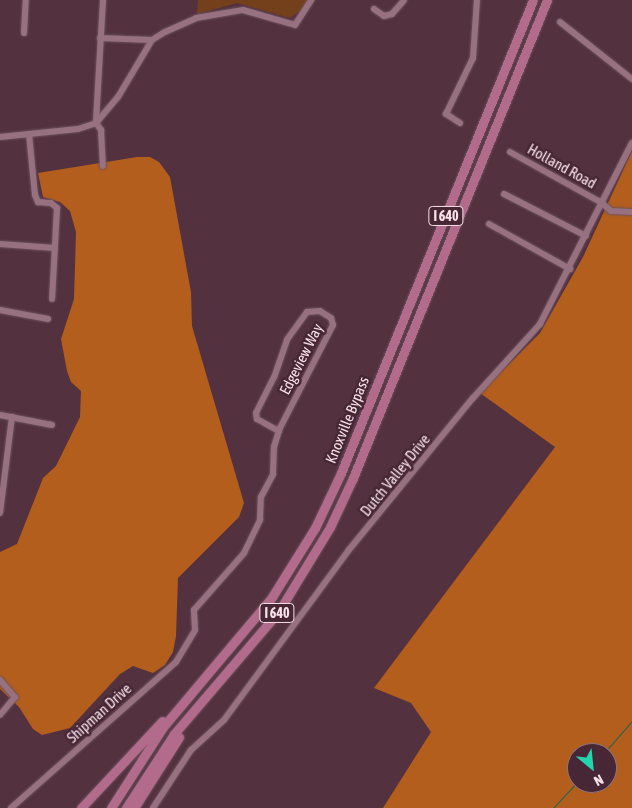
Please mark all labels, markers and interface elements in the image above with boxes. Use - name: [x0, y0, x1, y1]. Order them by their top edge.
- street label: Holland Road: [525, 140, 599, 192]
- road number: I 640: [427, 205, 465, 228]
- street label: Edgeview Way: [275, 321, 327, 397]
- street label: Knoxville Bypass: [321, 374, 373, 466]
- street label: Dutch Valley Drive: [356, 430, 434, 520]
- road number: I 640: [258, 602, 296, 624]
- street label: Shipman Drive: [63, 679, 135, 747]
- north arrow: [567, 743, 617, 793]
- text: N: [591, 771, 606, 789]

